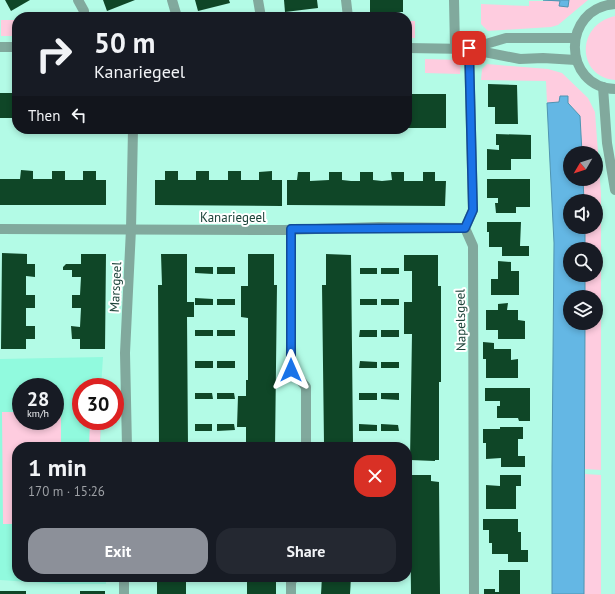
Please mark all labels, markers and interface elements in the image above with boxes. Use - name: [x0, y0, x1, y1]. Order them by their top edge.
- text: 50 m: [94, 24, 155, 61]
- icon: right: [28, 28, 80, 80]
- pin: [452, 31, 486, 65]
- icon: arrive: [458, 37, 480, 59]
- text: Kanariegeel: [94, 60, 185, 83]
- icon: left: [68, 104, 90, 126]
- text: Then: [28, 106, 60, 125]
- north arrow: [563, 146, 603, 186]
- map controls: [563, 146, 603, 330]
- button: sound: [563, 194, 603, 234]
- street label: Kanariegeel: [200, 209, 266, 226]
- button: search: [563, 242, 603, 282]
- street label: Marsgeel: [106, 261, 125, 313]
- street label: Napelsgeel: [451, 289, 470, 351]
- button: layers: [563, 290, 603, 330]
- position arrow: [270, 349, 312, 391]
- speed limit sign: 30: [72, 378, 124, 430]
- text: 28: [27, 386, 49, 412]
- text: km/h: [27, 407, 49, 420]
- text: 1 min: [28, 452, 87, 483]
- button: close: [354, 455, 396, 497]
- text: 170 m · 15:26: [28, 483, 105, 500]
- button: Exit: [28, 528, 208, 574]
- button: Share: [216, 528, 396, 574]

